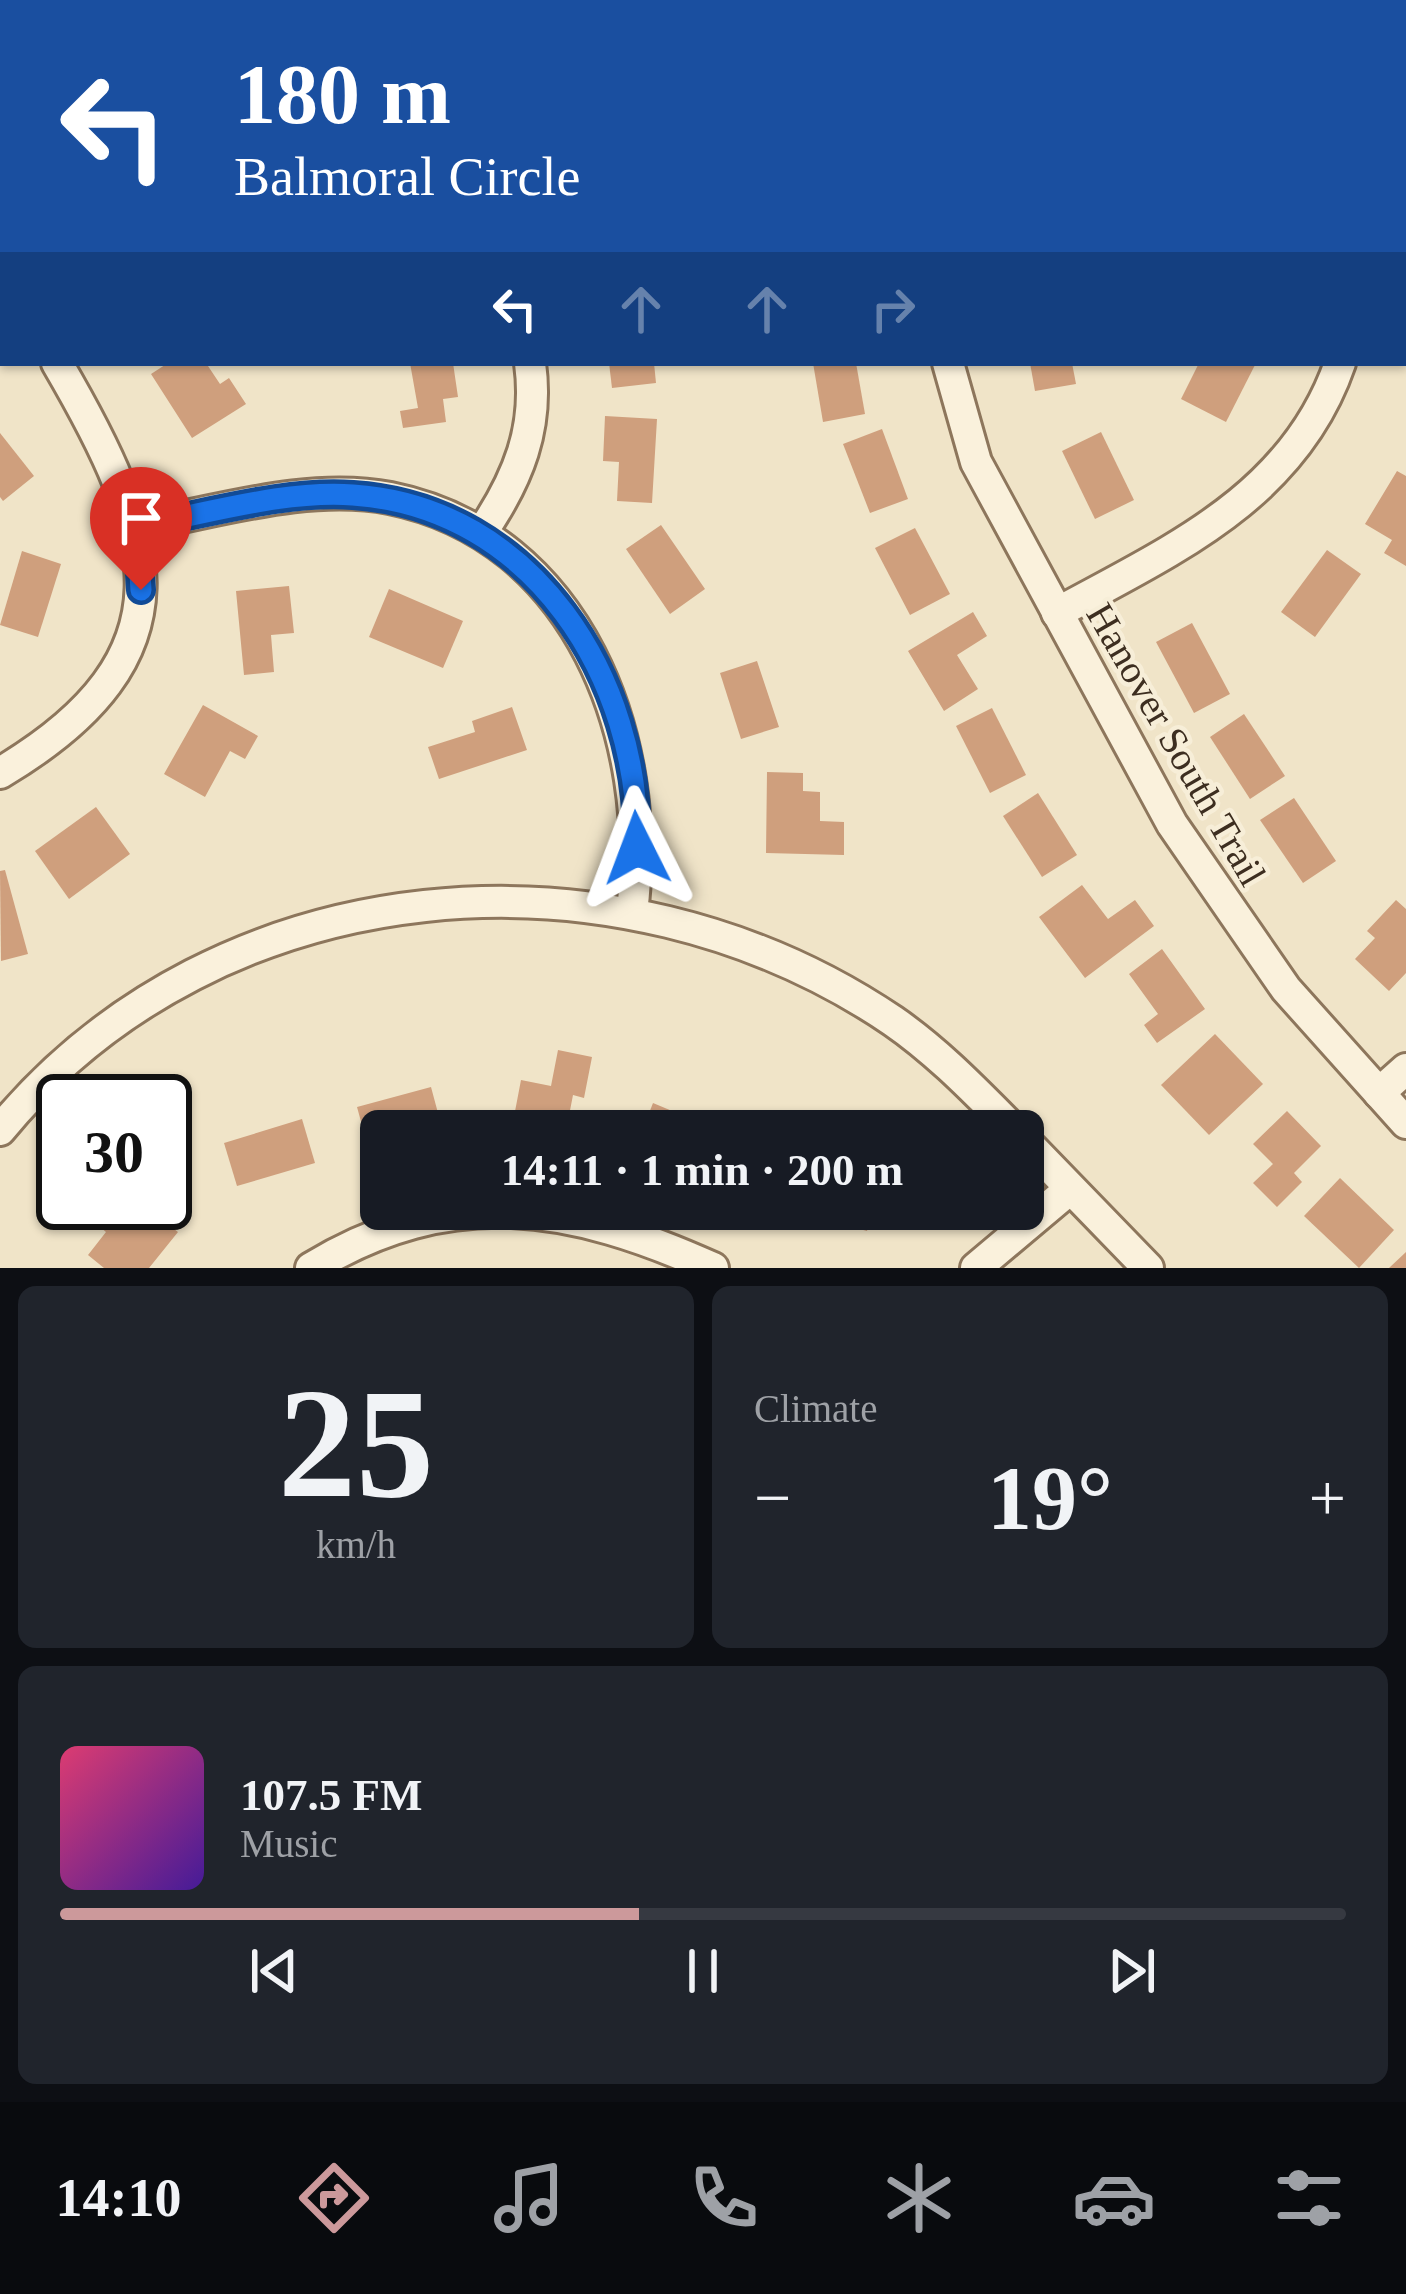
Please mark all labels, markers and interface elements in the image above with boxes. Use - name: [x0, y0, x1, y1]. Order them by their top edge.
- icon: left: [36, 48, 192, 204]
- text: 180 m: [234, 48, 451, 141]
- text: Balmoral Circle: [234, 147, 580, 207]
- icon: left: [482, 276, 548, 342]
- icon: ahead: [608, 276, 674, 342]
- icon: ahead: [734, 276, 800, 342]
- icon: right: [860, 276, 926, 342]
- pin: [90, 467, 192, 590]
- icon: arrive: [108, 485, 174, 551]
- street label: Hanover South Trail: [1078, 596, 1275, 893]
- position arrow: [574, 785, 700, 911]
- speed limit sign: 30: [36, 1074, 192, 1230]
- text: 14:11 · 1 min · 200 m: [501, 1145, 903, 1195]
- text: 25: [278, 1357, 434, 1530]
- text: Climate: [754, 1387, 877, 1430]
- text: 19°: [987, 1449, 1113, 1548]
- text: −: [754, 1461, 791, 1534]
- text: +: [1309, 1461, 1346, 1534]
- text: km/h: [316, 1523, 396, 1566]
- text: 107.5 FM: [240, 1770, 422, 1820]
- text: Music: [240, 1822, 338, 1865]
- icon: previous: [241, 1938, 307, 2004]
- icon: pause: [670, 1938, 736, 2004]
- icon: next: [1099, 1938, 1165, 2004]
- icon: directions: [292, 2156, 376, 2240]
- icon: music: [487, 2156, 571, 2240]
- icon: phone: [682, 2156, 766, 2240]
- icon: climate: [877, 2156, 961, 2240]
- icon: car: [1072, 2156, 1156, 2240]
- icon: filters: [1267, 2156, 1351, 2240]
- text: 14:10: [55, 2168, 181, 2228]

